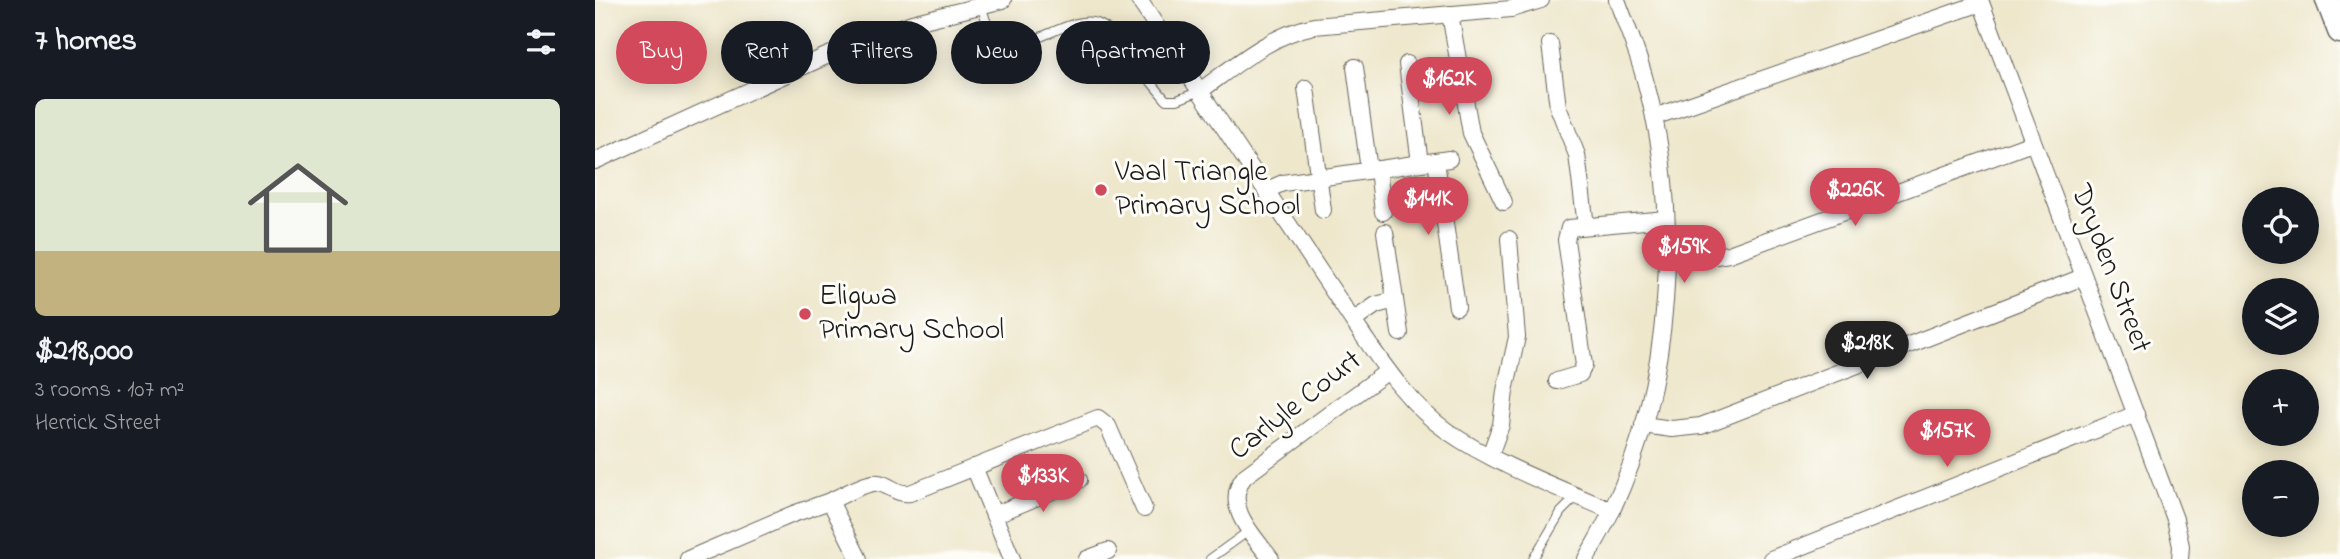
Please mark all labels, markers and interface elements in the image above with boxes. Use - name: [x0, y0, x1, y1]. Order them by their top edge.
- text: 7 homes: [35, 20, 137, 64]
- chip: Buy: [616, 21, 707, 84]
- chip: Rent: [721, 21, 813, 84]
- chip: Filters: [827, 21, 937, 84]
- chip: New: [951, 21, 1042, 84]
- chip: Apartment: [1056, 21, 1210, 84]
- icon: filters: [522, 23, 560, 61]
- pin: $162K: [1400, 58, 1498, 117]
- text: $162K: [1422, 63, 1476, 96]
- icon: home: [235, 145, 361, 271]
- place label: Vaal Triangle Primary School: [1114, 151, 1300, 229]
- pin: $226K: [1806, 168, 1904, 228]
- text: $226K: [1826, 174, 1884, 207]
- pin: $141K: [1379, 177, 1477, 237]
- street label: Dryden Street: [2057, 178, 2162, 360]
- marker: Vaal Triangle Primary School: [1093, 182, 1109, 198]
- text: $141K: [1403, 183, 1453, 216]
- map controls: [2242, 187, 2319, 537]
- button: locate: [2242, 187, 2319, 264]
- pin: $159K: [1635, 226, 1733, 285]
- text: $159K: [1658, 231, 1710, 264]
- place label: Eligwa Primary School: [819, 275, 1004, 353]
- button: layers: [2242, 278, 2319, 355]
- marker: Eligwa Primary School: [797, 306, 813, 322]
- pin: $218K: [1818, 322, 1916, 381]
- text: $218K: [1841, 327, 1893, 360]
- text: $218,000: [35, 330, 133, 374]
- street label: Carlyle Court: [1220, 340, 1372, 472]
- button: +: [2242, 369, 2319, 446]
- text: 3 rooms · 107 m²: [35, 374, 184, 407]
- text: Herrick Street: [35, 407, 161, 440]
- pin: $157K: [1898, 410, 1996, 469]
- text: $157K: [1919, 415, 1975, 448]
- pin: $133K: [994, 454, 1092, 514]
- text: $133K: [1017, 460, 1069, 493]
- button: −: [2242, 460, 2319, 537]

